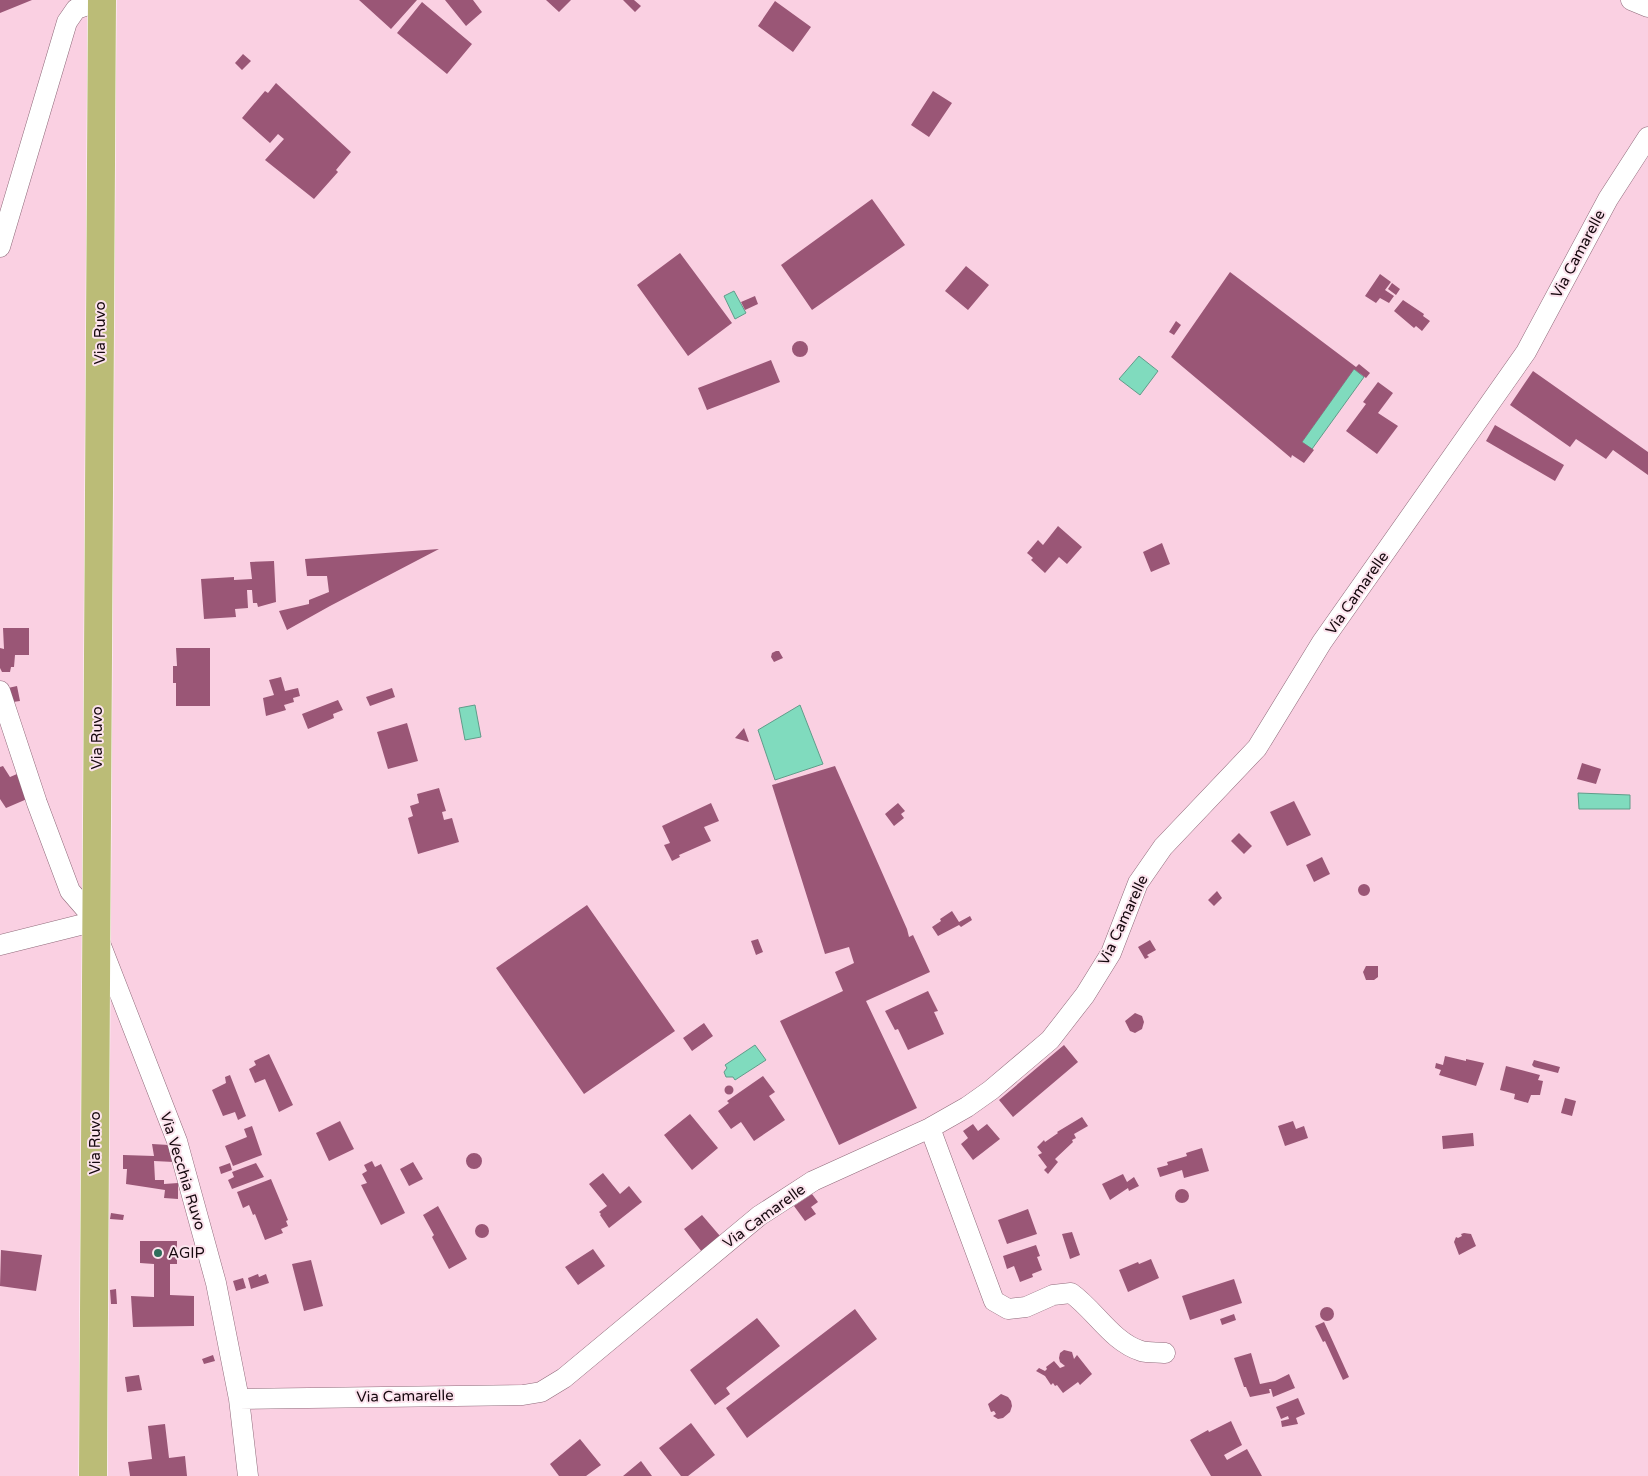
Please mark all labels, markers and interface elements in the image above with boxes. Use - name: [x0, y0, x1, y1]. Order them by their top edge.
- street label: Via Camarelle: [1547, 207, 1609, 301]
- street label: Via Ruvo: [91, 301, 109, 365]
- street label: Via Camarelle: [1322, 548, 1392, 638]
- street label: Via Ruvo: [88, 706, 106, 770]
- street label: Via Camarelle: [1094, 872, 1152, 968]
- street label: Via Vecchia Ruvo: [157, 1110, 209, 1232]
- street label: Via Ruvo: [86, 1111, 104, 1175]
- street label: Via Camarelle: [719, 1180, 809, 1252]
- place label: AGIP: [168, 1244, 205, 1262]
- marker: AGIP: [152, 1247, 164, 1259]
- street label: Via Camarelle: [356, 1386, 454, 1406]

